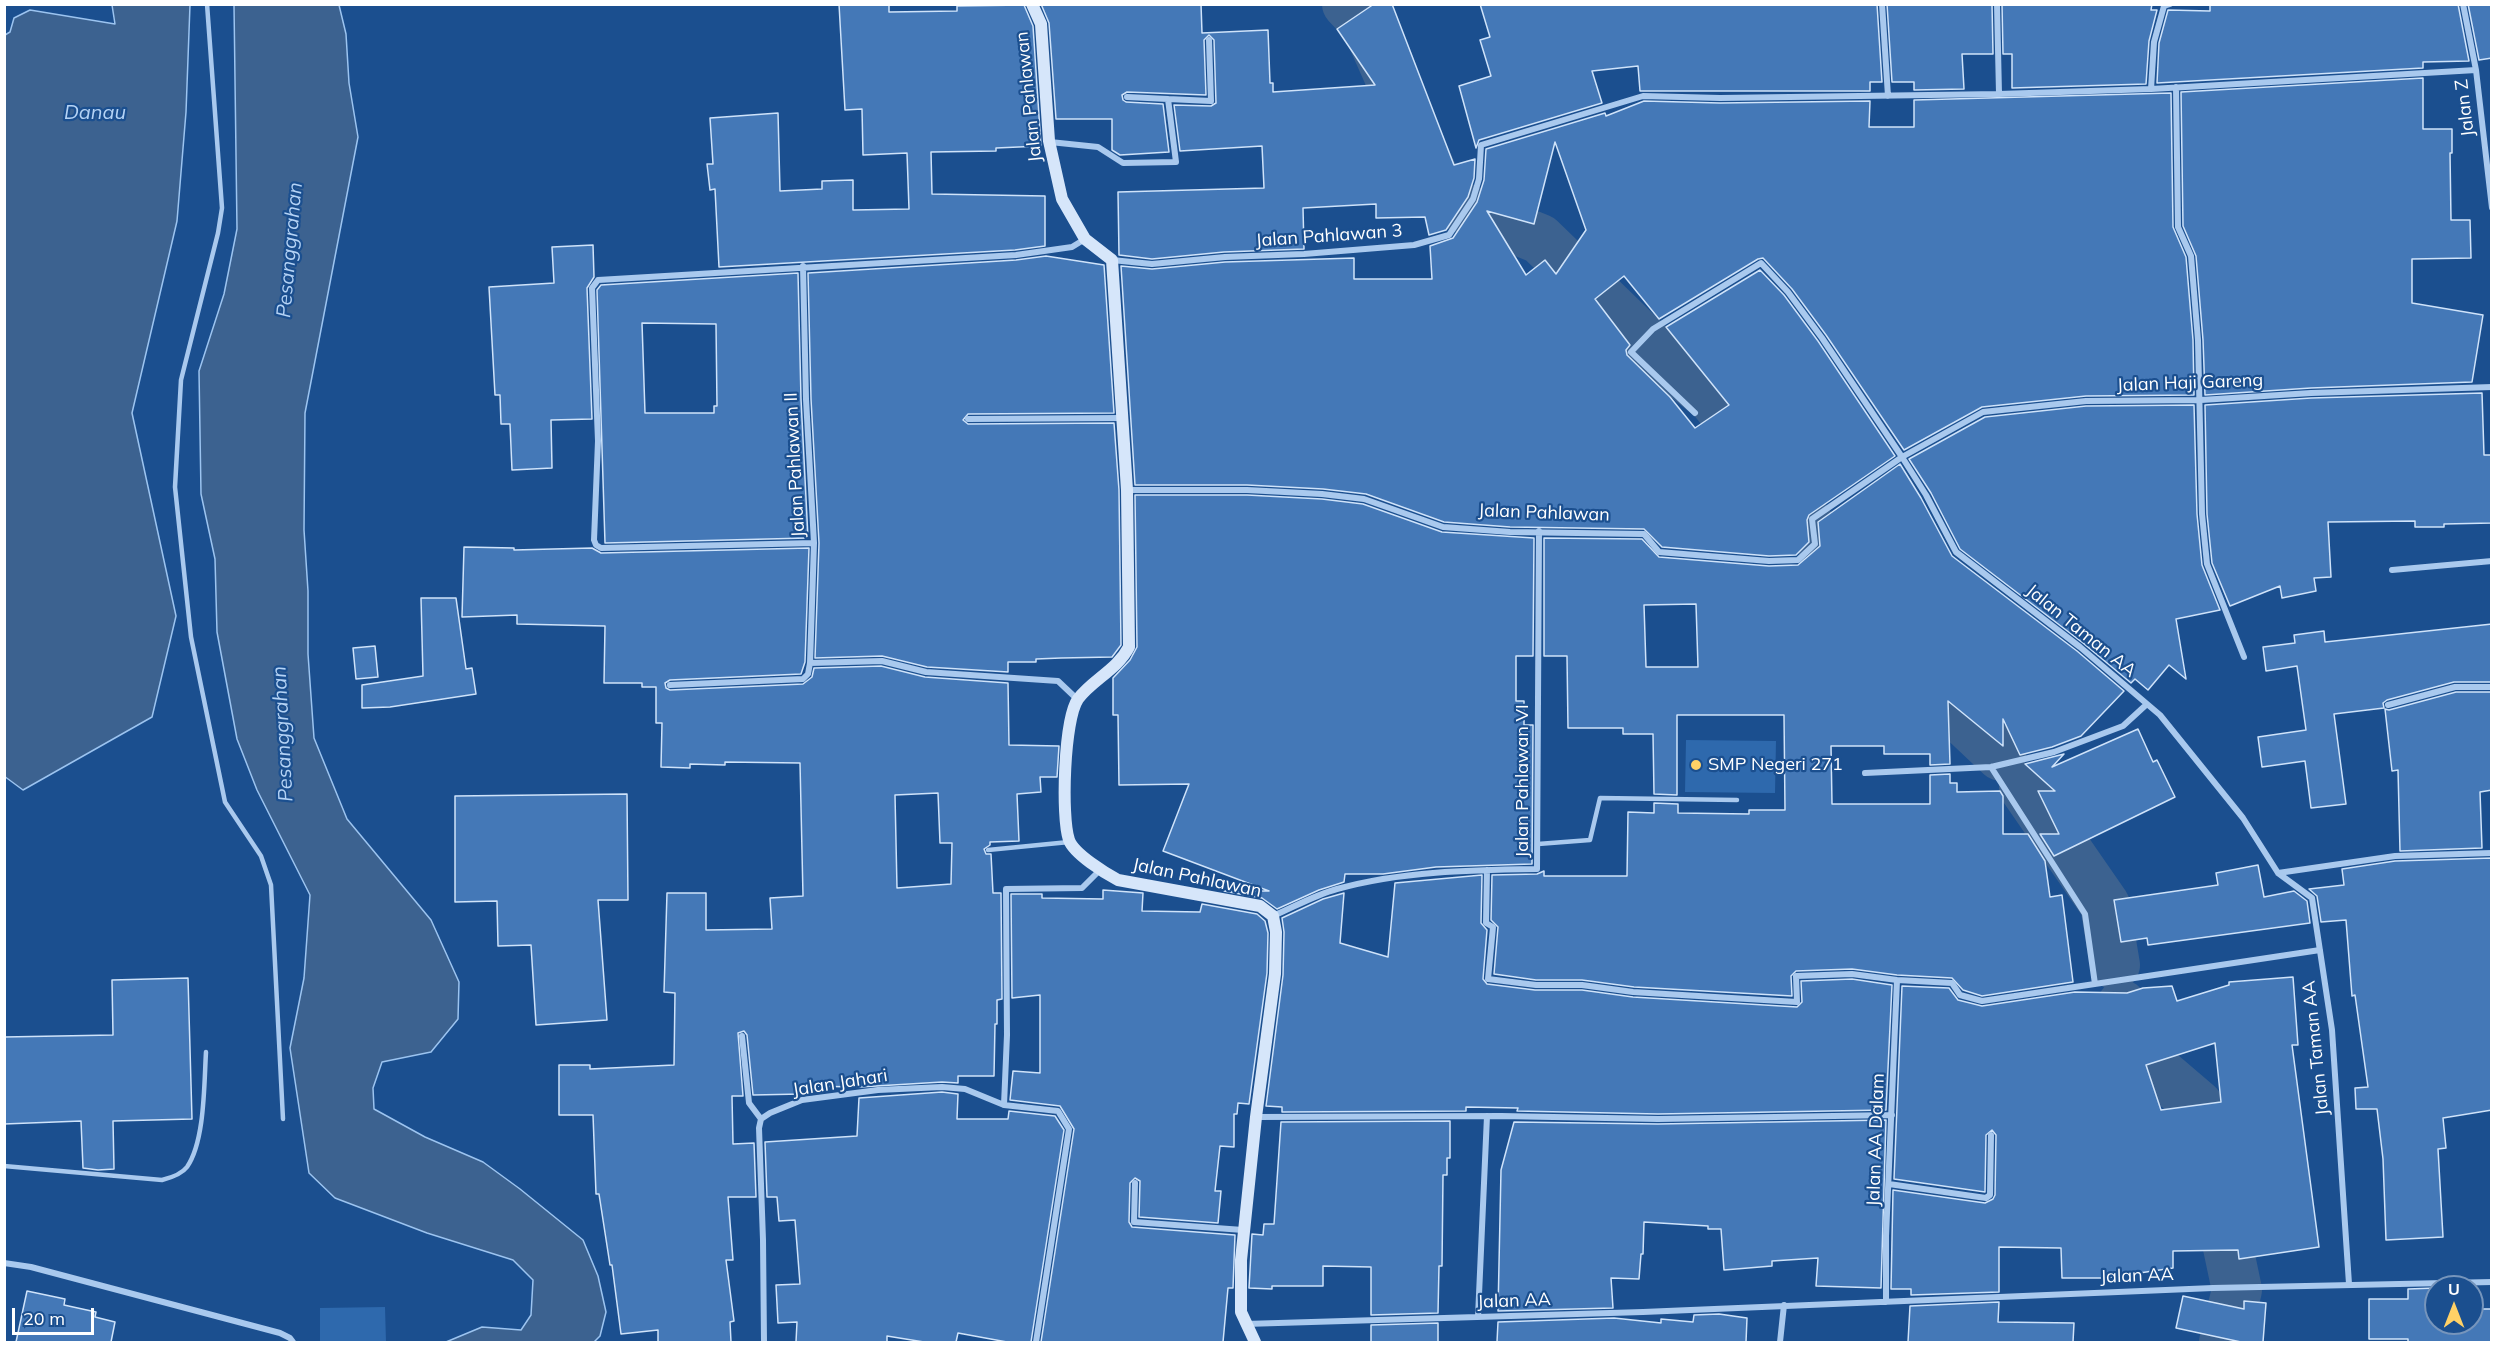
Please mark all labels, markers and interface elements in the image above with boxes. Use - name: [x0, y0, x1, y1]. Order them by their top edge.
- street label: Jalan Pahlawan: [1011, 30, 1047, 164]
- street label: Jalan Z: [2451, 78, 2479, 138]
- water label: Danau: [64, 101, 126, 125]
- water label: Pesanggrahan: [272, 181, 308, 319]
- street label: Jalan Pahlawan 3: [1255, 220, 1403, 252]
- street label: Jalan Haji Gareng: [2116, 370, 2264, 396]
- street label: Jalan Pahlawan II: [780, 392, 810, 538]
- street label: Jalan Pahlawan: [1478, 500, 1610, 526]
- street label: Jalan Taman AA: [2021, 580, 2141, 682]
- water label: Pesanggrahan: [267, 666, 299, 802]
- street label: Jalan Pahlawan VI: [1512, 704, 1534, 858]
- place label: SMP Negeri 271: [1708, 754, 1843, 776]
- marker: SMP Negeri 271: [1689, 758, 1703, 772]
- street label: Jalan Pahlawan: [1130, 854, 1264, 902]
- street label: Jalan Taman AA: [2298, 979, 2334, 1117]
- street label: Jalan Jahari: [791, 1065, 889, 1101]
- street label: Jalan AA Dalam: [1863, 1073, 1889, 1207]
- street label: Jalan AA: [2100, 1264, 2174, 1288]
- north arrow: [2424, 1275, 2484, 1335]
- text: U: [2448, 1279, 2460, 1299]
- street label: Jalan AA: [1477, 1289, 1551, 1313]
- scale bar: [15, 1296, 98, 1334]
- text: 20 m: [23, 1307, 65, 1330]

